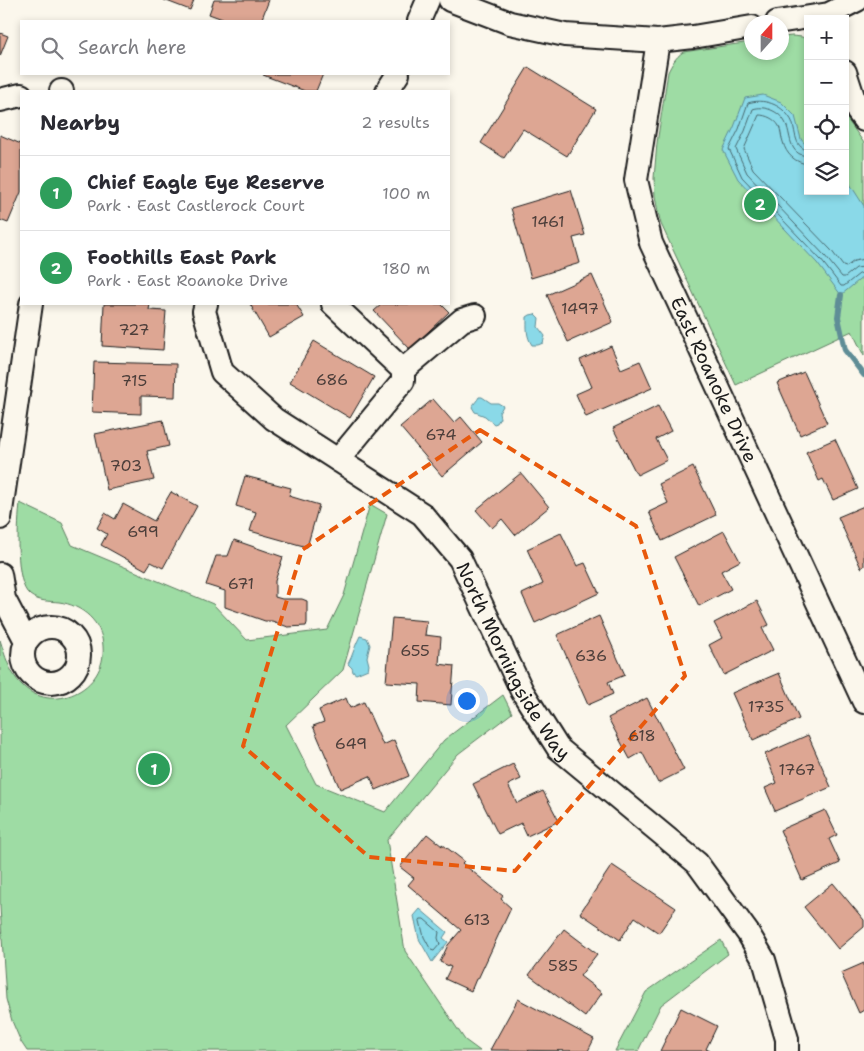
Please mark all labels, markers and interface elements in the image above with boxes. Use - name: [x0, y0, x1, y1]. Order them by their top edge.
- north arrow: [744, 15, 789, 60]
- map controls: [804, 15, 849, 195]
- button: +: [804, 15, 849, 60]
- search box: [20, 20, 450, 75]
- icon: search: [38, 34, 66, 62]
- text: Search here: [78, 35, 187, 60]
- button: −: [804, 60, 849, 105]
- button: locate: [804, 105, 849, 150]
- text: Nearby: [40, 109, 120, 137]
- text: 2 results: [361, 112, 430, 133]
- button: layers: [804, 150, 849, 195]
- text: Chief Eagle Eye Reserve: [87, 170, 325, 195]
- text: 1: [52, 183, 60, 204]
- text: 100 m: [382, 183, 430, 204]
- pin: 2: [744, 185, 776, 223]
- text: Park · East Castlerock Court: [87, 195, 305, 216]
- house number: 1461: [531, 211, 565, 232]
- text: Foothills East Park: [87, 245, 277, 270]
- text: 2: [50, 258, 62, 279]
- text: 180 m: [382, 258, 430, 279]
- text: Park · East Roanoke Drive: [87, 270, 288, 291]
- street label: East Roanoke Drive: [665, 293, 764, 466]
- house number: 1497: [561, 298, 599, 319]
- house number: 727: [118, 319, 150, 340]
- house number: 686: [316, 369, 348, 390]
- house number: 715: [121, 370, 147, 391]
- house number: 674: [425, 424, 457, 445]
- house number: 703: [110, 455, 142, 476]
- house number: 699: [127, 521, 159, 542]
- street label: North Morningside Way: [451, 558, 576, 766]
- house number: 671: [228, 573, 254, 594]
- house number: 655: [400, 640, 430, 661]
- house number: 636: [575, 645, 607, 666]
- your location: [454, 688, 480, 714]
- house number: 1735: [748, 696, 784, 717]
- house number: 618: [628, 725, 656, 746]
- house number: 649: [335, 733, 367, 754]
- pin: 1: [138, 750, 170, 788]
- house number: 1767: [779, 759, 816, 780]
- house number: 613: [463, 909, 491, 930]
- house number: 585: [548, 955, 578, 976]

